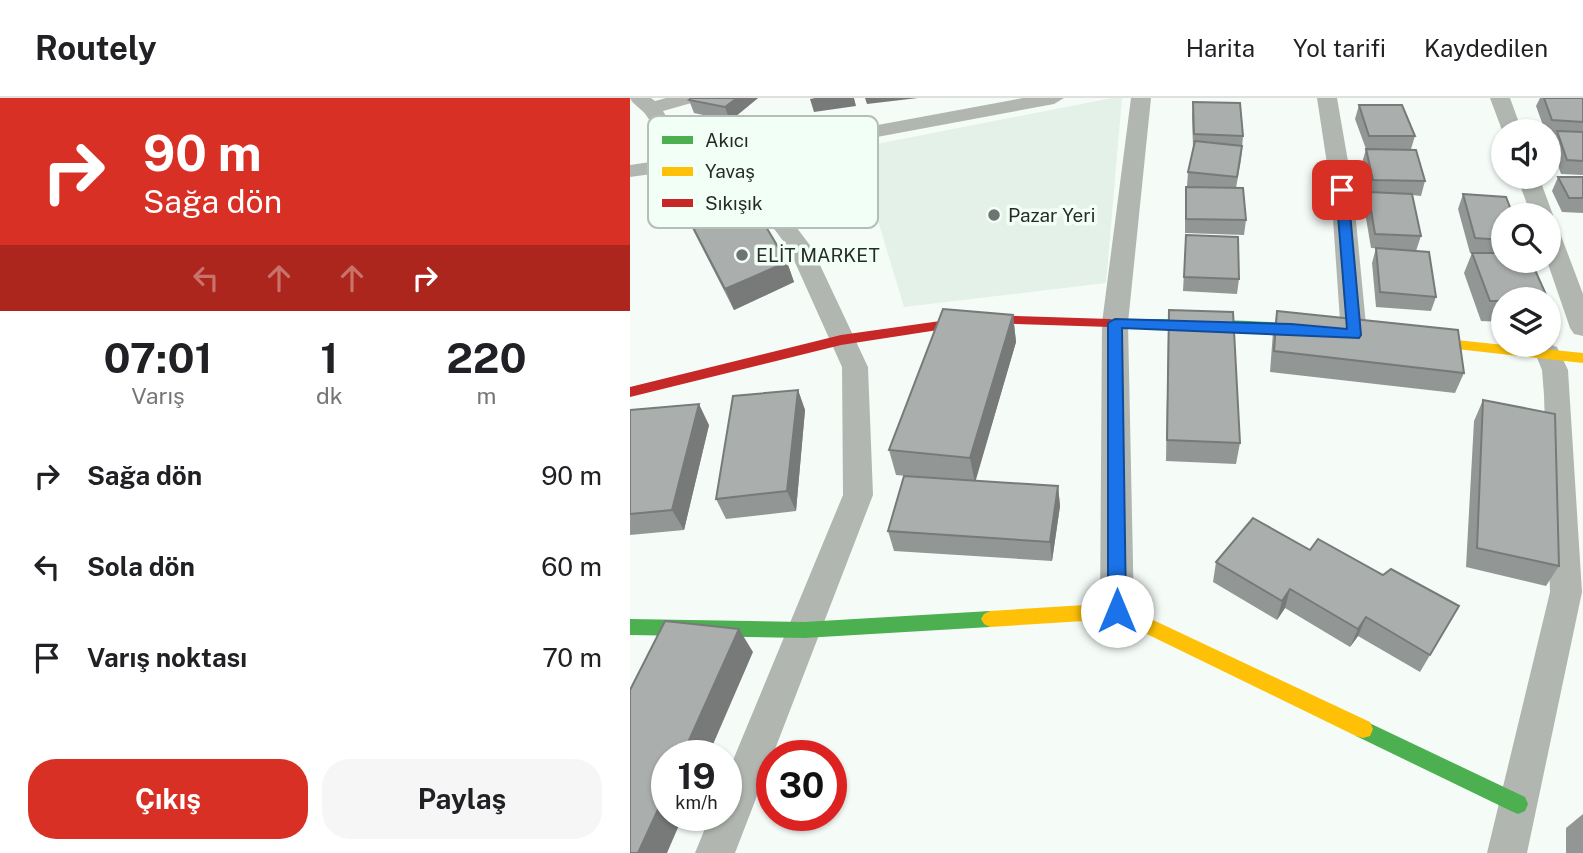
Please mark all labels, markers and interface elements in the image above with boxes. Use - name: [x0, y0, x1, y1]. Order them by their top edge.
- text: Routely: [35, 29, 157, 67]
- text: Harita: [1186, 34, 1255, 62]
- text: Yol tarifi: [1293, 34, 1386, 62]
- text: Kaydedilen: [1424, 34, 1548, 62]
- legend: [648, 116, 878, 228]
- map controls: [1491, 119, 1561, 357]
- button: sound: [1491, 119, 1561, 189]
- text: 90 m: [143, 124, 262, 182]
- icon: right: [28, 126, 119, 217]
- text: Akıcı: [705, 129, 749, 151]
- text: Yavaş: [705, 160, 755, 182]
- pin: [1312, 160, 1372, 220]
- icon: arrive: [1323, 171, 1361, 209]
- text: Sağa dön: [143, 183, 282, 220]
- text: Sıkışık: [705, 192, 763, 214]
- button: search: [1491, 203, 1561, 273]
- place label: Pazar Yeri: [1008, 204, 1095, 226]
- marker: Pazar Yeri: [986, 207, 1002, 223]
- place label: ELİT MARKET: [756, 244, 880, 266]
- marker: ELİT MARKET: [734, 247, 750, 263]
- icon: left: [187, 259, 225, 297]
- icon: ahead: [260, 259, 298, 297]
- icon: ahead: [333, 259, 371, 297]
- icon: right: [406, 259, 444, 297]
- button: layers: [1491, 287, 1561, 357]
- text: 07:01: [103, 333, 212, 382]
- text: 1: [320, 333, 338, 382]
- text: 220: [446, 333, 527, 382]
- text: Varış: [131, 382, 185, 409]
- text: dk: [316, 382, 343, 409]
- text: m: [476, 382, 496, 409]
- icon: right: [28, 457, 66, 495]
- text: Sağa dön: [87, 460, 202, 491]
- text: 90 m: [541, 460, 602, 491]
- icon: left: [28, 548, 66, 586]
- text: Sola dön: [87, 551, 195, 582]
- text: 60 m: [541, 551, 602, 582]
- position arrow: [1080, 574, 1154, 648]
- icon: arrive: [28, 639, 66, 677]
- text: Varış noktası: [87, 642, 247, 673]
- text: 70 m: [542, 642, 602, 673]
- speed limit sign: 30: [756, 740, 847, 831]
- text: 19: [677, 756, 716, 797]
- button: Çıkış: [28, 759, 308, 839]
- button: Paylaş: [322, 759, 602, 839]
- text: km/h: [675, 792, 718, 813]

